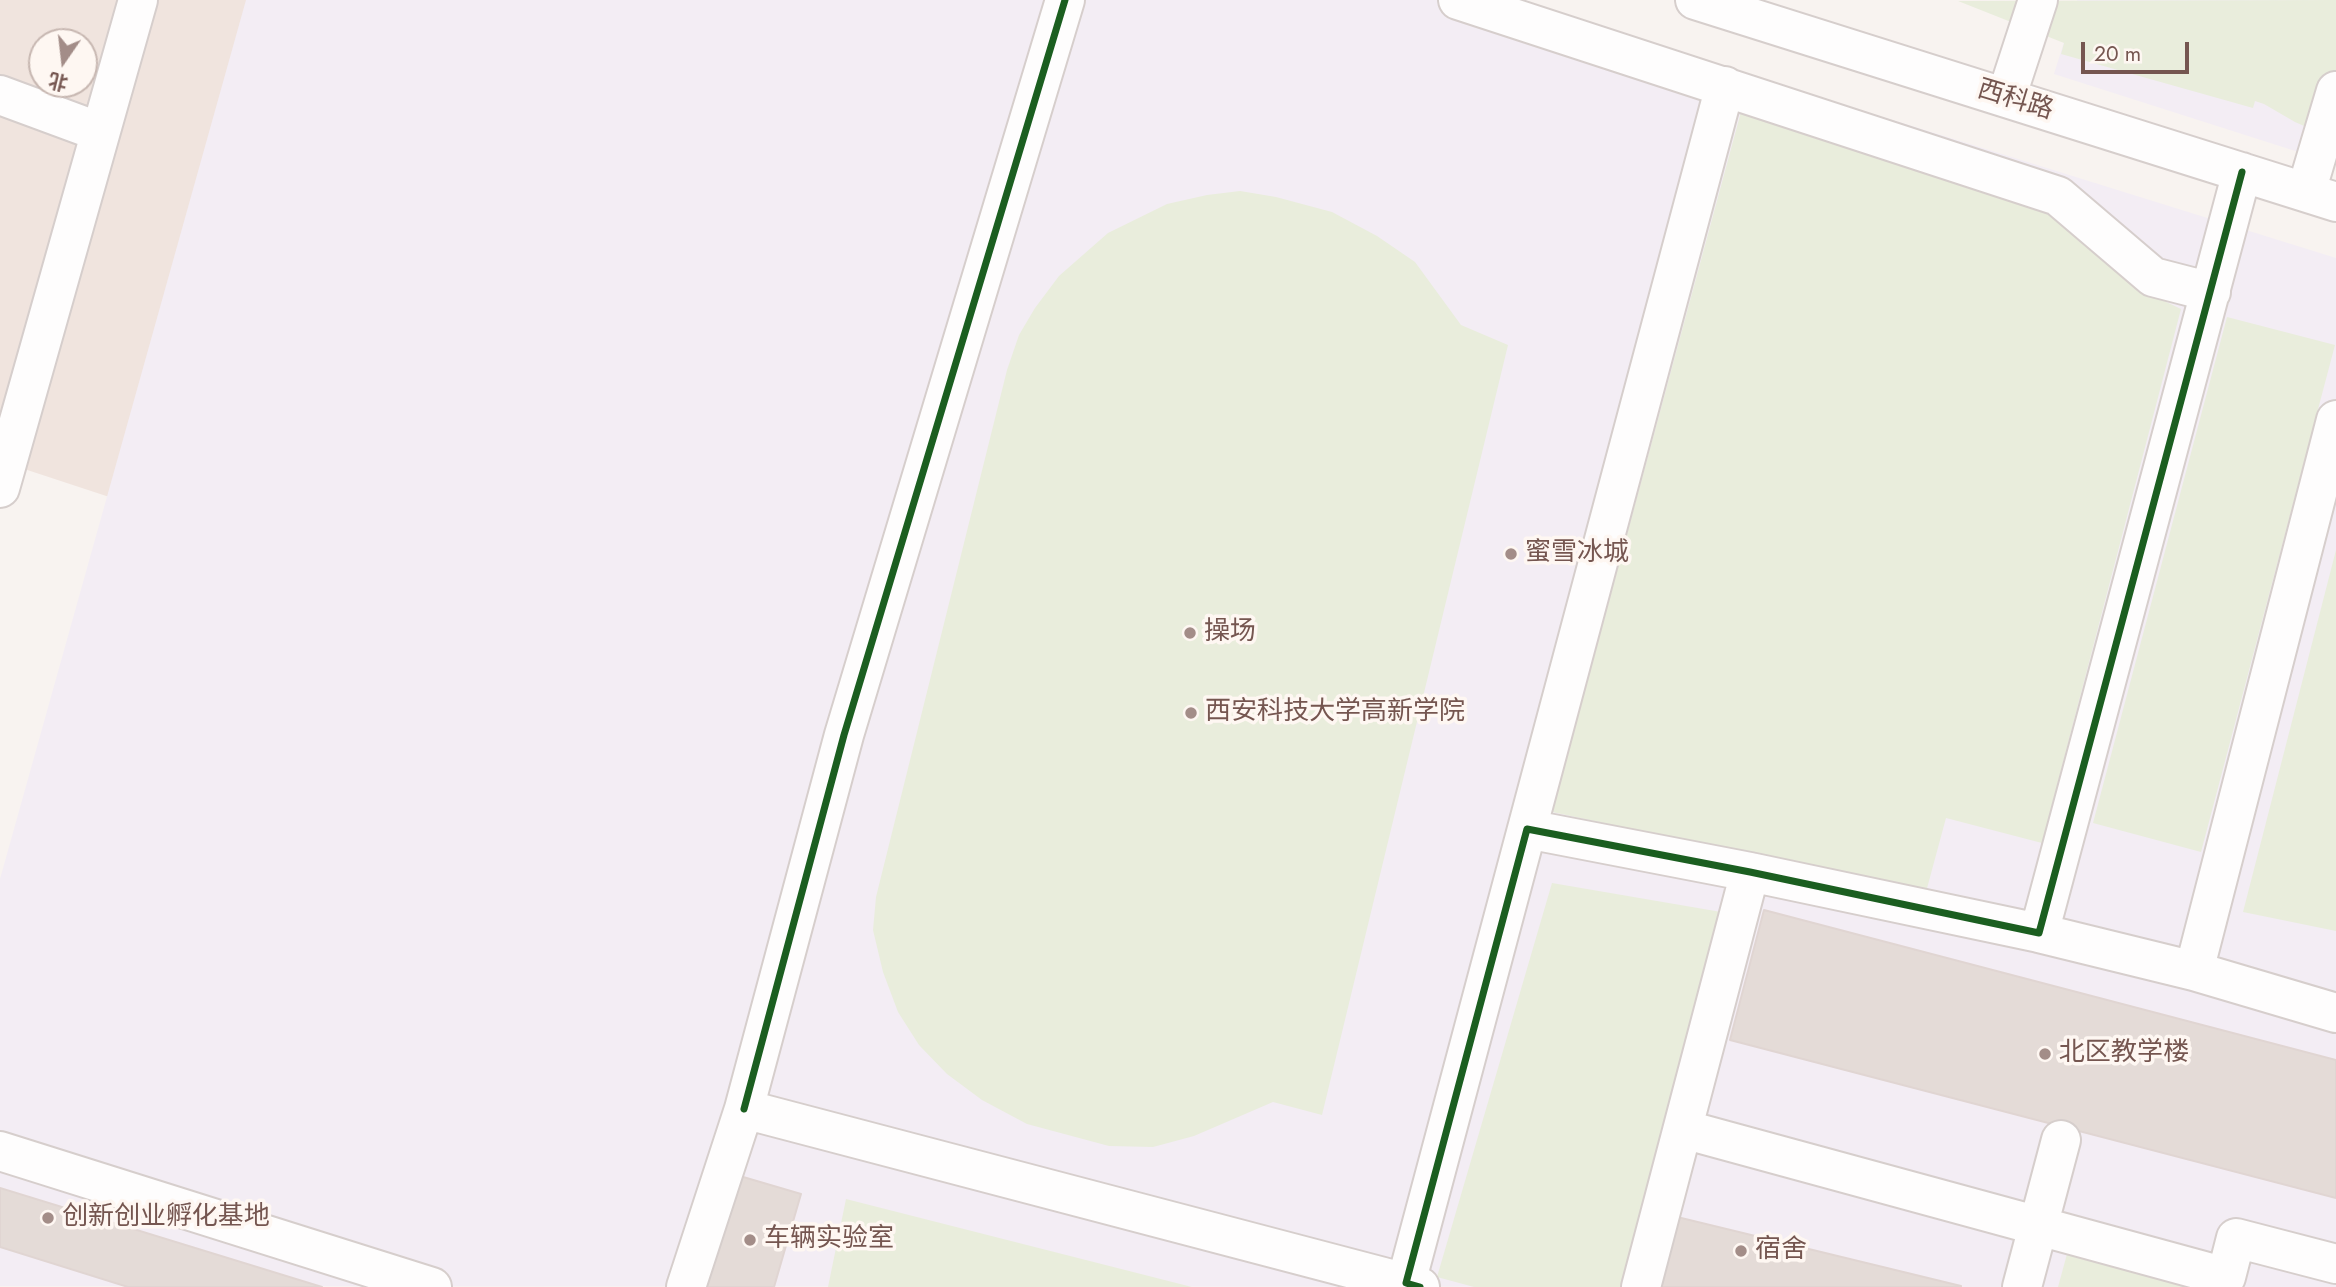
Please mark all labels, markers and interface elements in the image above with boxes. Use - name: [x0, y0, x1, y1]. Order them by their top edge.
- north arrow: [28, 28, 98, 98]
- scale bar: [2084, 28, 2192, 72]
- text: 20 m: [2094, 39, 2141, 69]
- text: 北: [46, 67, 71, 97]
- street label: 西科路: [1973, 75, 2057, 127]
- place label: 蜜雪冰城: [1525, 538, 1629, 570]
- marker: 蜜雪冰城: [1503, 546, 1519, 562]
- place label: 操场: [1204, 617, 1256, 649]
- marker: 操场: [1182, 625, 1198, 641]
- place label: 西安科技大学高新学院: [1205, 697, 1465, 729]
- marker: 西安科技大学高新学院: [1183, 705, 1199, 721]
- place label: 北区教学楼: [2059, 1038, 2189, 1070]
- marker: 北区教学楼: [2037, 1046, 2053, 1062]
- place label: 创新创业孵化基地: [62, 1202, 270, 1234]
- marker: 创新创业孵化基地: [40, 1210, 56, 1226]
- place label: 车辆实验室: [764, 1224, 894, 1256]
- marker: 车辆实验室: [742, 1232, 758, 1248]
- place label: 宿舍: [1755, 1235, 1807, 1267]
- marker: 宿舍: [1733, 1243, 1749, 1259]

